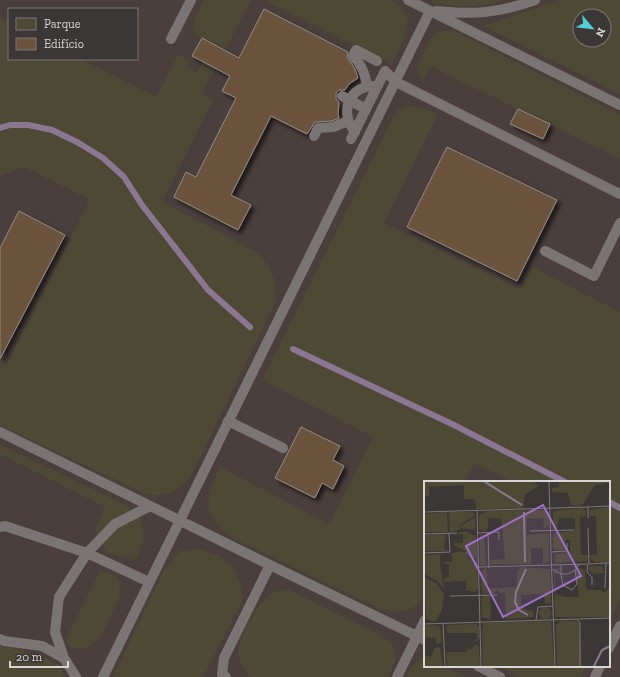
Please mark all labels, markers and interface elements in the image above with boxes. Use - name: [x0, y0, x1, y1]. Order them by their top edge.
- legend: [8, 8, 138, 60]
- north arrow: [572, 8, 612, 48]
- text: Parque: [44, 17, 81, 31]
- text: N: [592, 26, 608, 40]
- text: Edifício: [44, 37, 84, 51]
- inset map: [424, 481, 610, 667]
- scale bar: [10, 643, 68, 669]
- text: 20 m: [16, 650, 43, 664]

